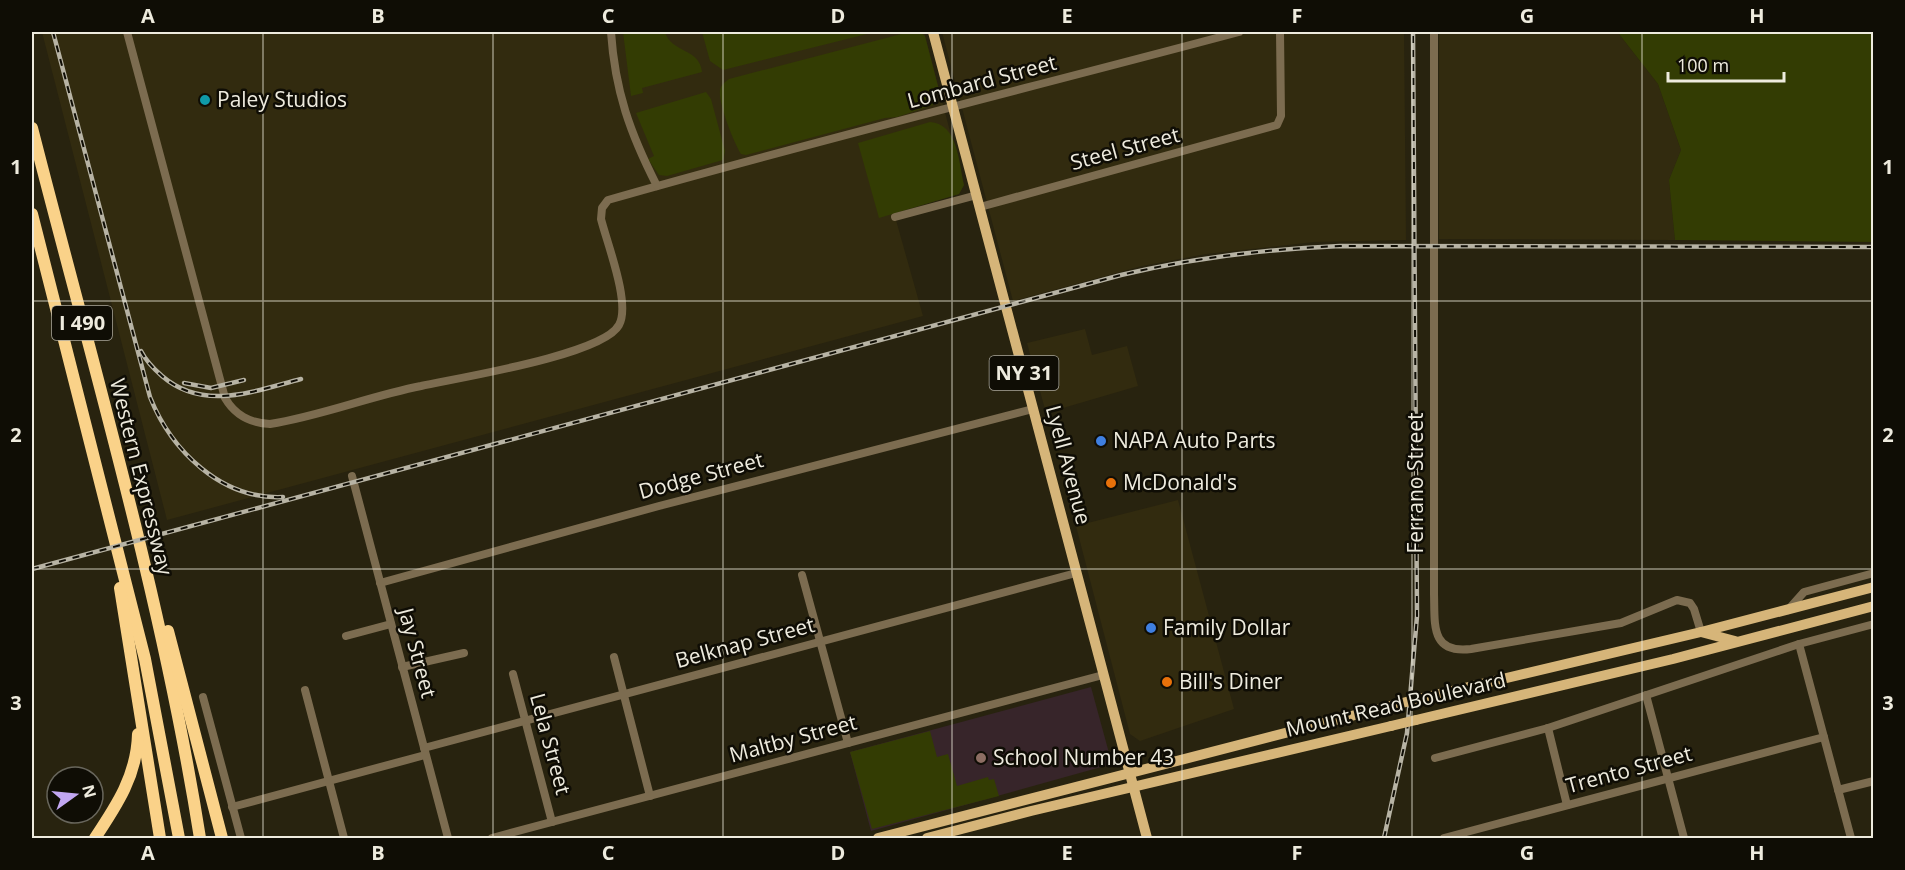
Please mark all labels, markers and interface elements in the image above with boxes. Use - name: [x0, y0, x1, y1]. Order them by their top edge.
- text: A: [141, 2, 155, 29]
- text: B: [371, 2, 385, 29]
- text: C: [602, 2, 615, 29]
- text: D: [831, 2, 845, 29]
- text: E: [1061, 2, 1073, 29]
- text: F: [1292, 2, 1302, 29]
- text: G: [1520, 2, 1534, 29]
- text: H: [1749, 2, 1765, 29]
- scale bar: [1668, 45, 1784, 83]
- street label: Lombard Street: [904, 48, 1059, 114]
- text: 100 m: [1677, 53, 1729, 77]
- place label: Paley Studios: [217, 85, 347, 113]
- marker: Paley Studios: [198, 93, 212, 107]
- street label: Steel Street: [1067, 120, 1182, 176]
- text: 1: [10, 153, 22, 180]
- text: 1: [1882, 153, 1894, 180]
- road number: I 490: [52, 306, 112, 340]
- road number: NY 31: [990, 356, 1058, 390]
- street label: Western Expressway: [104, 375, 180, 578]
- street label: Lyell Avenue: [1040, 402, 1098, 528]
- street label: Ferrano Street: [1401, 412, 1429, 554]
- text: 2: [10, 421, 22, 448]
- text: 2: [1882, 421, 1894, 448]
- place label: NAPA Auto Parts: [1113, 426, 1276, 454]
- marker: NAPA Auto Parts: [1094, 434, 1108, 448]
- street label: Dodge Street: [635, 445, 766, 505]
- place label: McDonald's: [1123, 468, 1237, 496]
- marker: McDonald's: [1104, 476, 1118, 490]
- street label: Jay Street: [392, 603, 443, 701]
- street label: Belknap Street: [672, 610, 818, 674]
- place label: Family Dollar: [1163, 613, 1291, 641]
- marker: Family Dollar: [1144, 621, 1158, 635]
- street label: Mount Read Boulevard: [1283, 665, 1508, 743]
- place label: Bill's Diner: [1179, 667, 1283, 695]
- marker: Bill's Diner: [1160, 675, 1174, 689]
- text: 3: [10, 689, 22, 716]
- text: 3: [1882, 689, 1894, 716]
- street label: Lela Street: [524, 690, 578, 798]
- street label: Maltby Street: [726, 708, 860, 768]
- street label: Trento Street: [1563, 739, 1695, 799]
- place label: School Number 43: [993, 743, 1174, 771]
- marker: School Number 43: [974, 751, 988, 765]
- north arrow: [45, 765, 105, 825]
- text: N: [77, 782, 102, 800]
- text: A: [141, 839, 155, 866]
- text: B: [371, 839, 385, 866]
- text: C: [602, 839, 615, 866]
- text: D: [831, 839, 845, 866]
- text: E: [1061, 839, 1073, 866]
- text: F: [1292, 839, 1302, 866]
- text: G: [1520, 839, 1534, 866]
- text: H: [1749, 839, 1765, 866]

